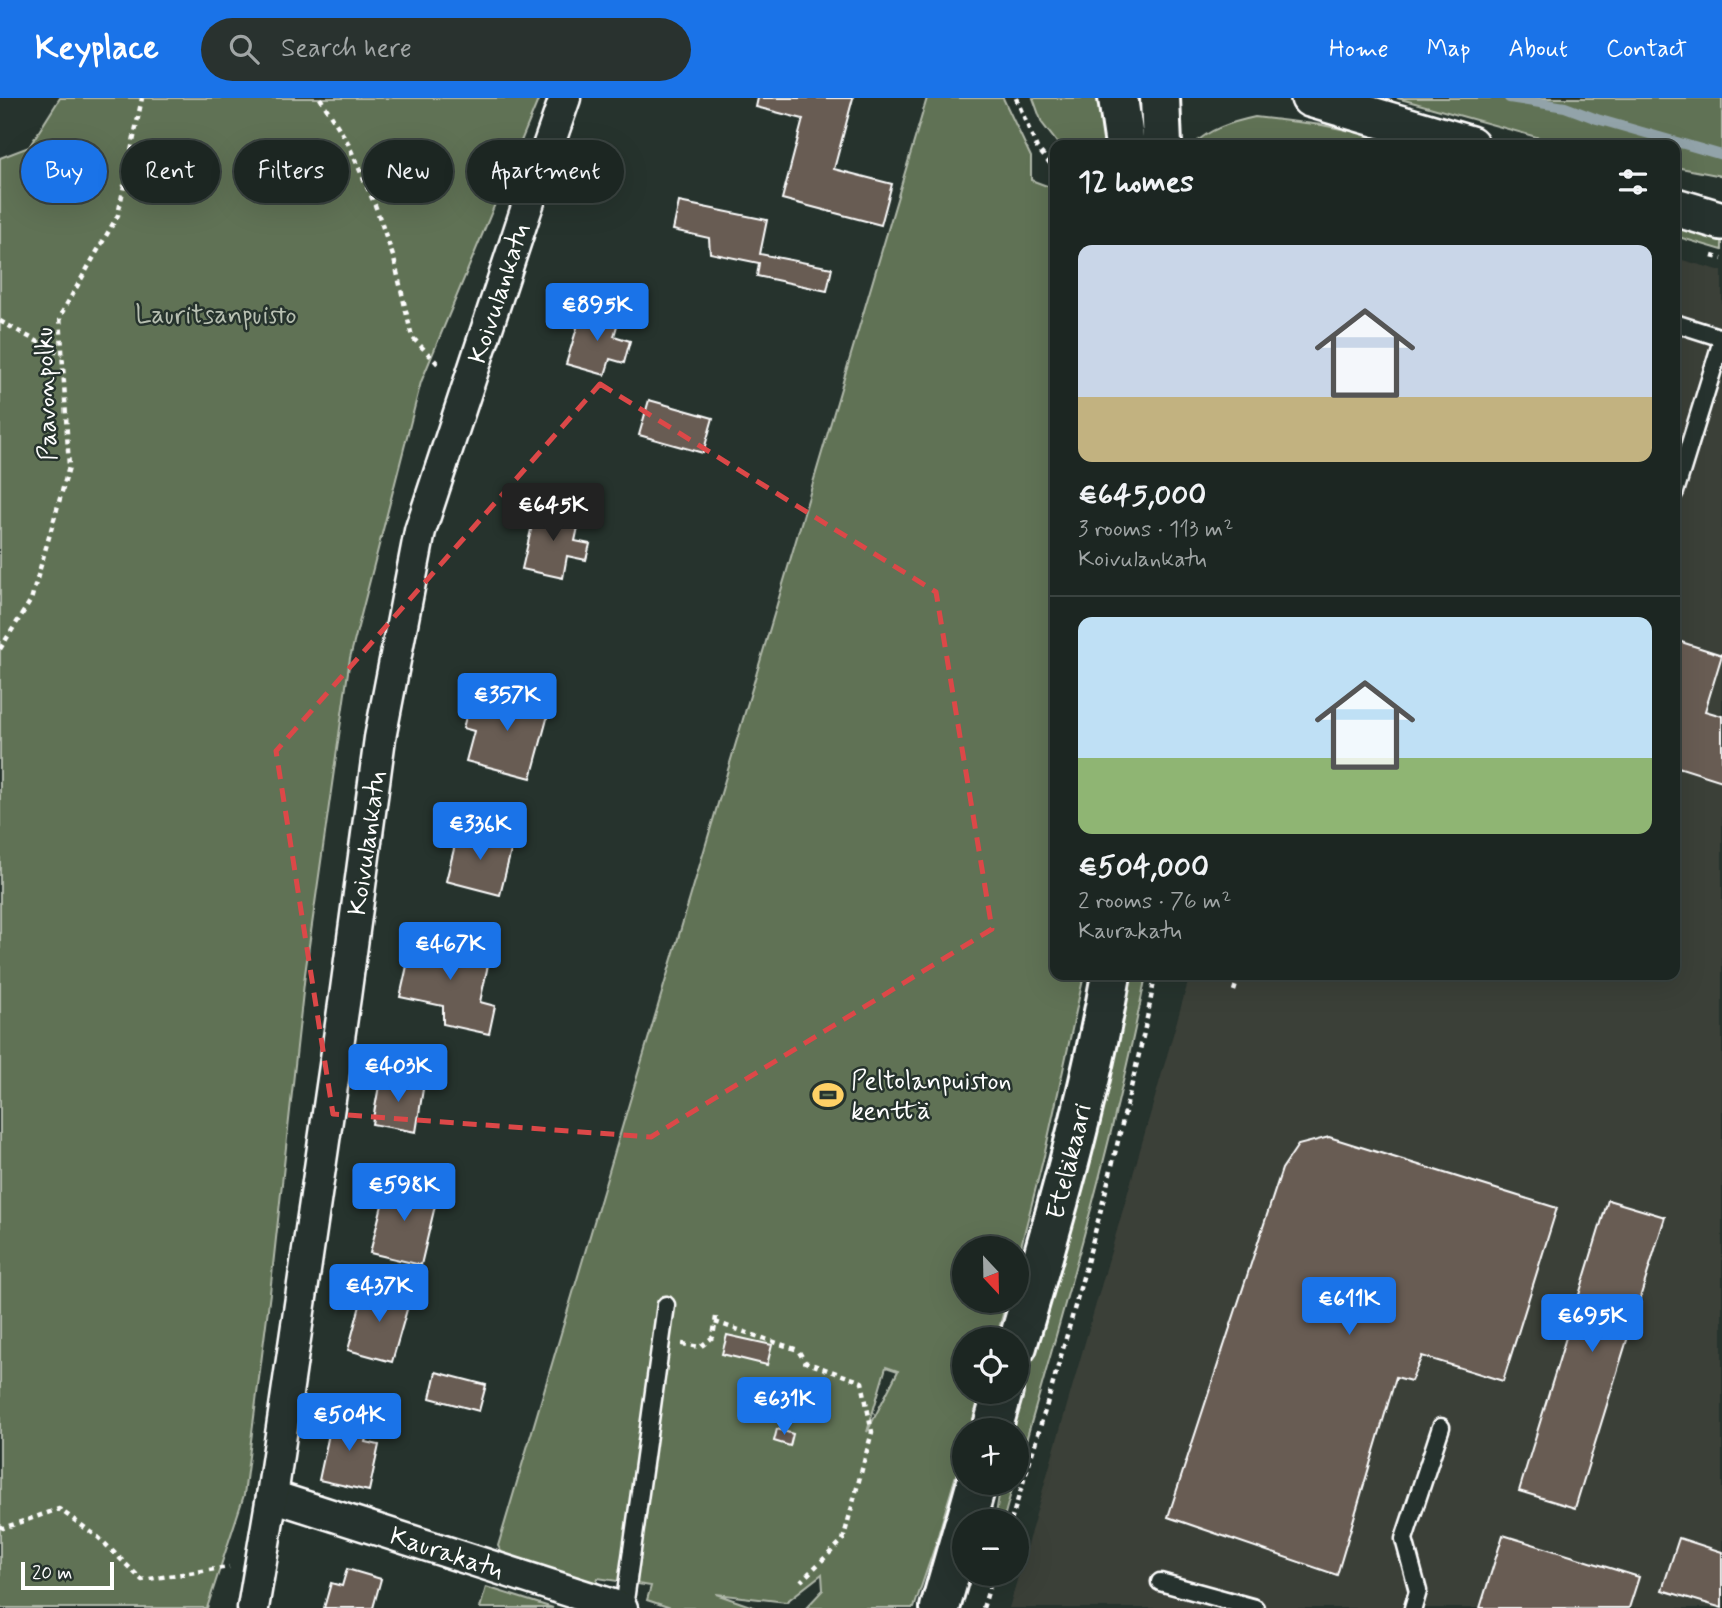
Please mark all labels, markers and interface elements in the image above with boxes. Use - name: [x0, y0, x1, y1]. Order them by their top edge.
- search box: [201, 18, 691, 81]
- text: Keyplace: [35, 27, 159, 71]
- icon: search: [225, 30, 263, 68]
- text: Search here: [281, 32, 412, 66]
- text: Home: [1329, 34, 1389, 65]
- text: Map: [1427, 34, 1471, 65]
- text: About: [1509, 34, 1568, 65]
- text: Contact: [1606, 34, 1687, 65]
- chip: Buy: [21, 140, 107, 203]
- chip: Rent: [121, 140, 220, 203]
- chip: Filters: [234, 140, 349, 203]
- chip: New: [363, 140, 453, 203]
- chip: Apartment: [467, 140, 624, 203]
- text: 12 homes: [1078, 163, 1194, 202]
- icon: filters: [1614, 163, 1652, 201]
- street label: Koivulankatu: [461, 219, 539, 368]
- pin: €895K: [548, 284, 646, 343]
- icon: home: [1302, 290, 1428, 416]
- text: €895K: [562, 291, 632, 321]
- park label: Lauritsanpuisto: [135, 299, 297, 333]
- street label: Paavonpolku: [28, 327, 66, 461]
- text: €645,000: [1078, 476, 1206, 515]
- pin: €645K: [504, 484, 602, 543]
- text: €645K: [518, 491, 588, 521]
- text: 3 rooms · 113 m²: [1078, 515, 1233, 545]
- text: Koivulankatu: [1078, 545, 1207, 575]
- icon: home: [1302, 662, 1428, 788]
- pin: €357K: [458, 674, 556, 733]
- text: €357K: [474, 681, 540, 711]
- street label: Koivulankatu: [341, 769, 395, 918]
- pin: €336K: [431, 802, 529, 862]
- text: €336K: [449, 810, 511, 840]
- text: €504,000: [1078, 848, 1209, 887]
- text: 2 rooms · 76 m²: [1078, 887, 1231, 917]
- text: Kaurakatu: [1078, 917, 1182, 947]
- pin: €467K: [401, 922, 499, 982]
- text: €467K: [415, 930, 485, 960]
- pin: €403K: [349, 1044, 447, 1104]
- text: €403K: [364, 1052, 432, 1082]
- place label: Peltolanpuiston kenttä: [851, 1065, 1012, 1129]
- sports icon: Peltolanpuiston kenttä: [811, 1078, 845, 1112]
- street label: Eteläkaari: [1039, 1100, 1101, 1223]
- pin: €598K: [355, 1164, 453, 1223]
- text: €598K: [368, 1171, 440, 1201]
- north arrow: [952, 1236, 1029, 1312]
- map controls: [952, 1236, 1029, 1586]
- pin: €437K: [330, 1264, 428, 1324]
- text: €437K: [345, 1272, 413, 1302]
- pin: €611K: [1300, 1278, 1398, 1337]
- text: €611K: [1318, 1285, 1380, 1315]
- pin: €695K: [1543, 1294, 1641, 1354]
- text: €695K: [1557, 1302, 1627, 1332]
- button: locate: [952, 1327, 1029, 1404]
- pin: €631K: [735, 1378, 833, 1437]
- text: €631K: [753, 1385, 815, 1415]
- pin: €504K: [300, 1394, 398, 1453]
- text: €504K: [313, 1401, 385, 1431]
- button: +: [952, 1418, 1029, 1495]
- button: −: [952, 1509, 1029, 1586]
- street label: Kaurakatu: [385, 1520, 507, 1588]
- scale bar: [21, 1559, 114, 1591]
- text: 20 m: [32, 1561, 72, 1586]

